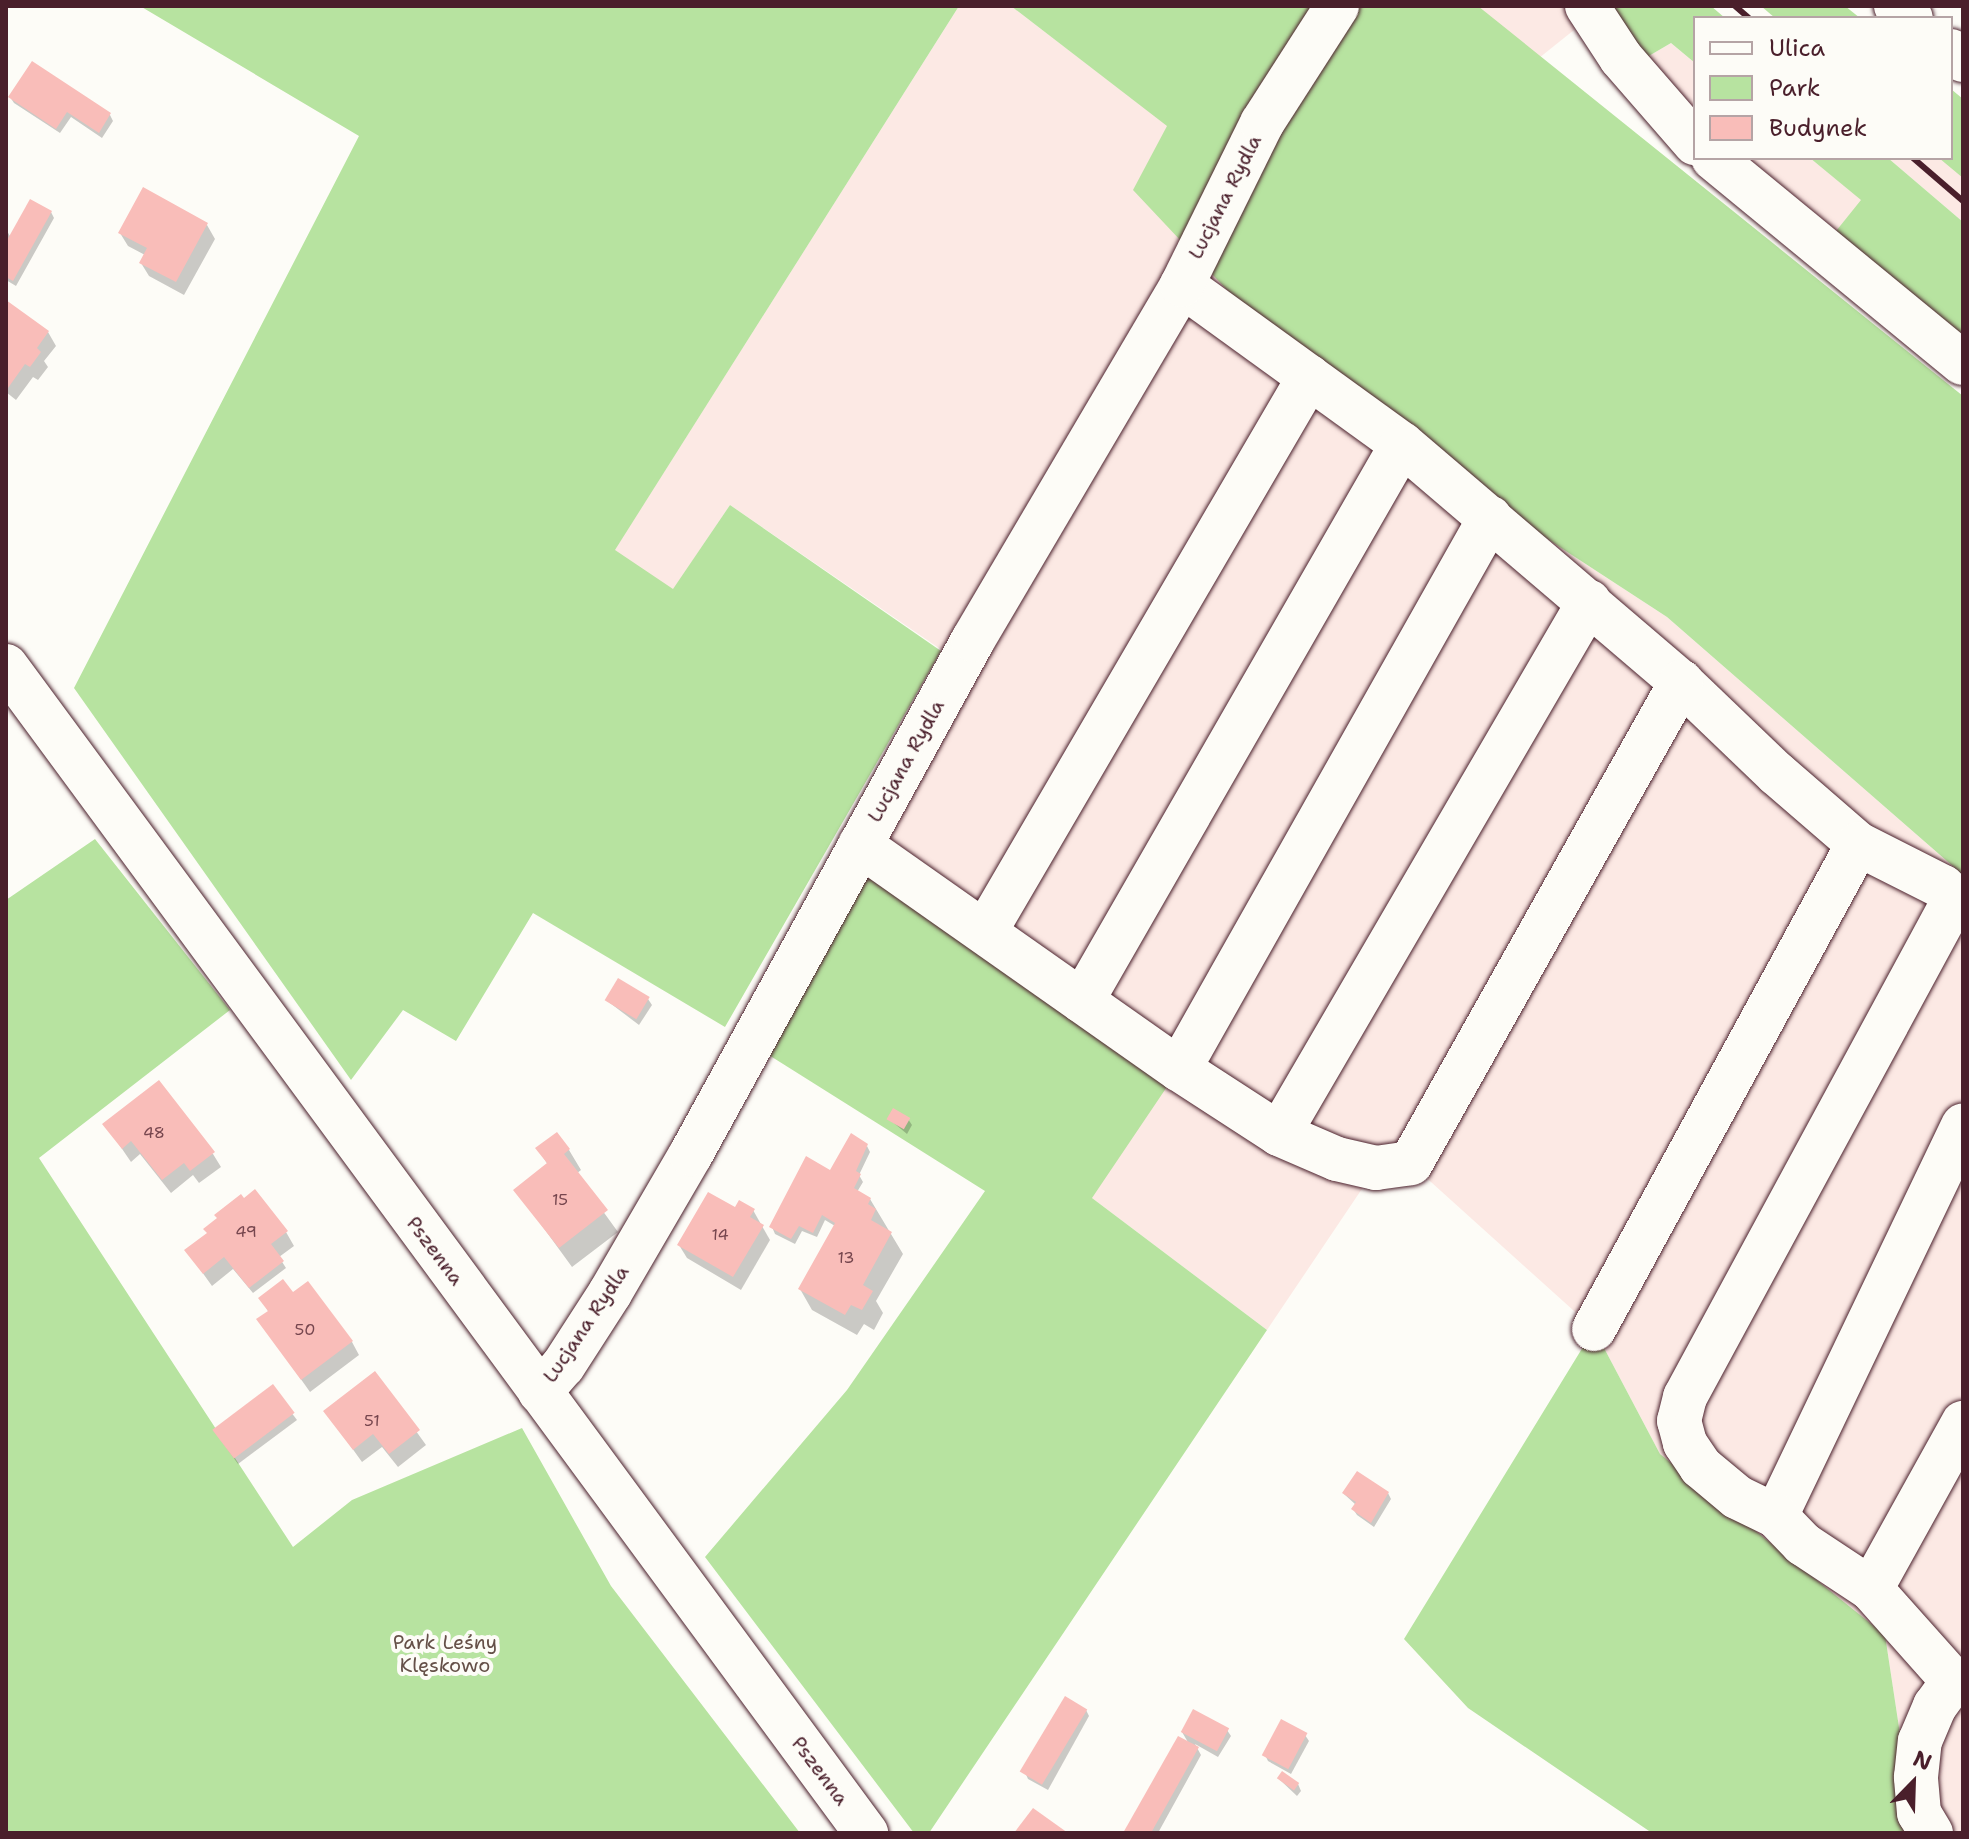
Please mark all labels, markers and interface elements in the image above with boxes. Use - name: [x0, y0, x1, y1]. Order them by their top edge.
- legend: [1693, 16, 1953, 160]
- text: Ulica: [1769, 32, 1825, 64]
- text: Park: [1769, 72, 1821, 104]
- text: Budynek: [1769, 112, 1867, 144]
- street label: Lucjana Rydla: [1183, 131, 1267, 263]
- street label: Lucjana Rydla: [862, 696, 950, 826]
- house number: 48: [143, 1123, 165, 1143]
- house number: 15: [552, 1190, 568, 1210]
- street label: Pszenna: [401, 1212, 469, 1290]
- house number: 49: [235, 1222, 257, 1242]
- house number: 14: [711, 1225, 729, 1245]
- house number: 13: [837, 1248, 855, 1268]
- street label: Lucjana Rydla: [538, 1261, 634, 1387]
- house number: 50: [295, 1320, 315, 1340]
- house number: 51: [364, 1411, 380, 1431]
- park label: Park Leśny Klęskowo: [393, 1630, 497, 1677]
- street label: Pszenna: [786, 1732, 854, 1810]
- north arrow: [1873, 1743, 1953, 1823]
- text: N: [1909, 1744, 1936, 1777]

